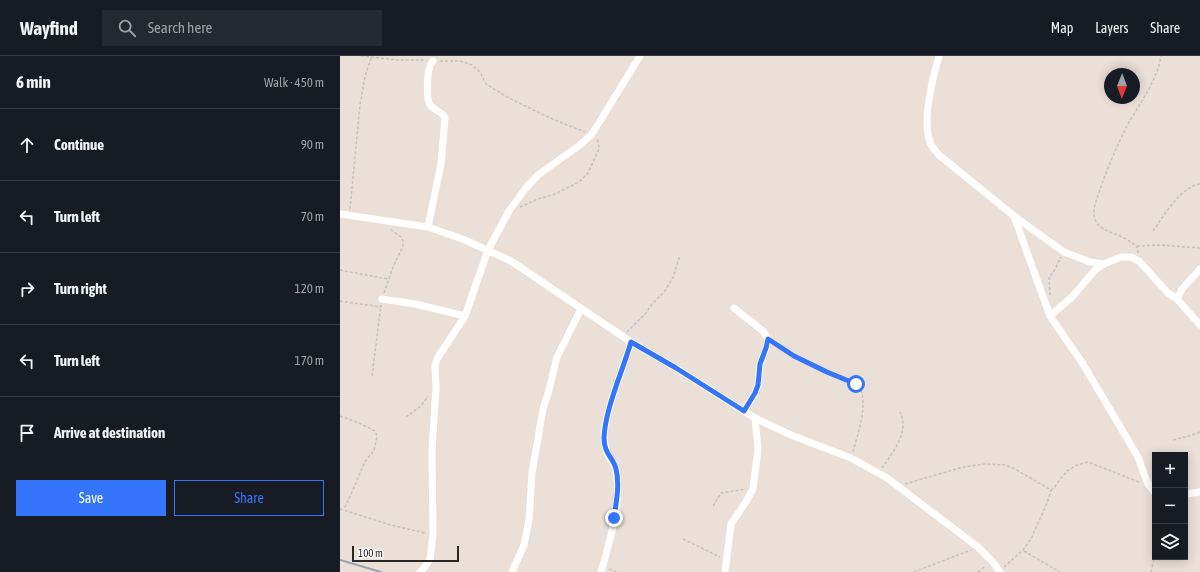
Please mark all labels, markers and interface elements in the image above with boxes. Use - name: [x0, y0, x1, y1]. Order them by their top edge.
- search box: [102, 10, 382, 46]
- text: Wayfind: [20, 17, 78, 39]
- icon: search: [116, 17, 138, 39]
- text: Search here: [148, 19, 212, 36]
- text: Map: [1051, 20, 1073, 36]
- text: Layers: [1095, 20, 1128, 36]
- text: Share: [1150, 20, 1180, 36]
- north arrow: [1104, 68, 1140, 104]
- text: 6 min: [16, 72, 51, 92]
- text: Walk · 450 m: [264, 75, 324, 90]
- icon: ahead: [16, 134, 38, 156]
- text: Continue: [54, 136, 104, 153]
- text: 90 m: [301, 137, 324, 152]
- icon: left: [16, 206, 38, 228]
- text: Turn left: [54, 208, 100, 225]
- text: 70 m: [301, 209, 324, 224]
- icon: right: [16, 278, 38, 300]
- text: Turn right: [54, 280, 107, 297]
- text: 120 m: [295, 281, 324, 296]
- icon: left: [16, 350, 38, 372]
- text: Turn left: [54, 352, 100, 369]
- text: 170 m: [295, 353, 324, 368]
- route start: [847, 375, 865, 393]
- icon: arrive: [16, 422, 38, 444]
- text: Arrive at destination: [54, 424, 165, 441]
- map controls: [1152, 452, 1188, 560]
- button: +: [1152, 452, 1188, 488]
- button: Save: [16, 480, 166, 516]
- button: Share: [174, 480, 324, 516]
- button: −: [1152, 488, 1188, 524]
- route end: [605, 509, 623, 527]
- button: layers: [1152, 524, 1188, 560]
- scale bar: [352, 544, 459, 563]
- text: 100 m: [358, 547, 383, 559]

